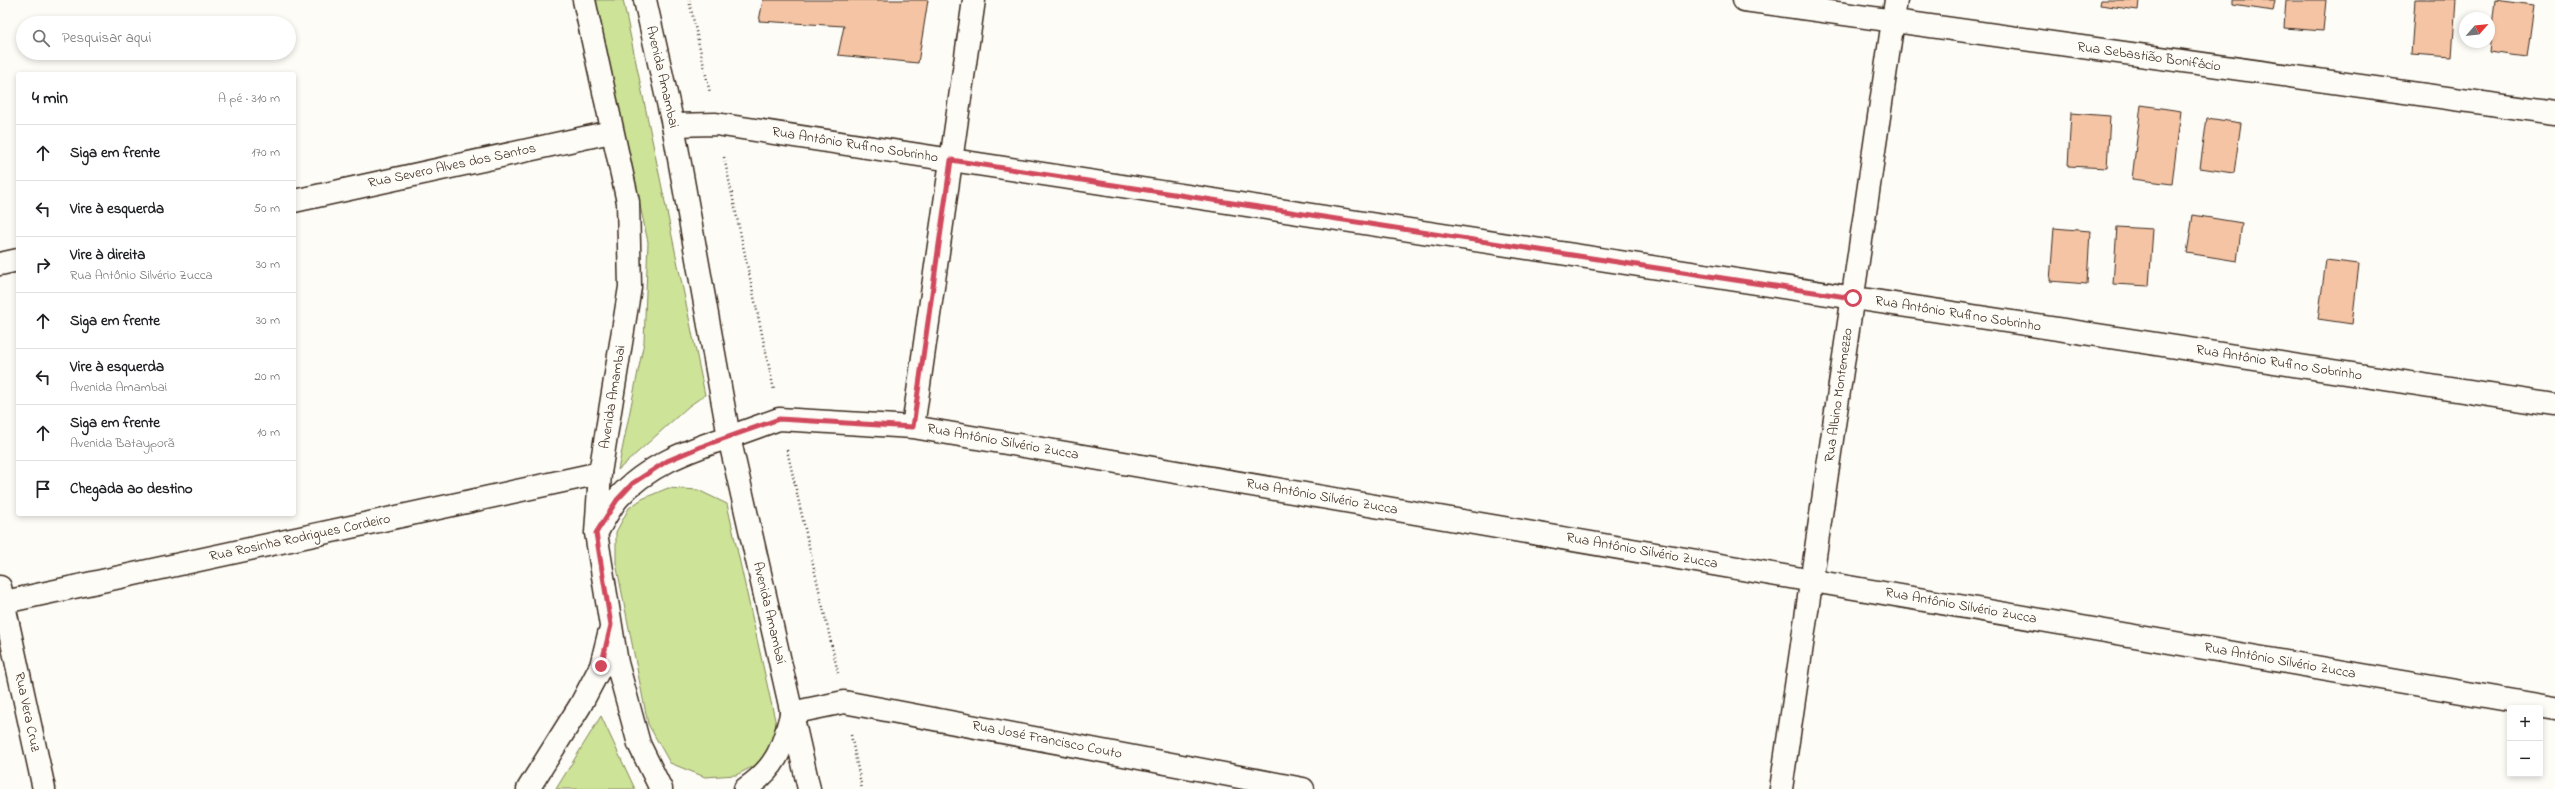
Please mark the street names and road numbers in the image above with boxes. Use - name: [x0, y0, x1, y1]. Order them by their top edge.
- street label: Avenida Amambai: [640, 24, 684, 130]
- street label: Rua Sebastião Bonifácio: [2076, 37, 2222, 77]
- street label: Rua Antônio Rufino Sobrinho: [770, 122, 940, 168]
- street label: Rua Severo Alves dos Santos: [366, 138, 538, 194]
- street label: Rua Antônio Rufino Sobrinho: [1873, 291, 2043, 337]
- street label: Rua Albino Montemezzo: [1819, 327, 1859, 463]
- street label: Rua Antônio Rufino Sobrinho: [2194, 340, 2364, 386]
- street label: Avenida Amambai: [594, 344, 632, 450]
- street label: Rua Antônio Silvério Zucca: [926, 418, 1080, 466]
- street label: Rua Antônio Silvério Zucca: [1245, 473, 1399, 521]
- street label: Rua Rosinha Rodrigues Cordeiro: [208, 509, 393, 568]
- street label: Rua Antônio Silvério Zucca: [1565, 527, 1719, 575]
- street label: Avenida Amambaí: [747, 560, 791, 667]
- street label: Rua Antônio Silvério Zucca: [1884, 582, 2038, 630]
- street label: Rua Antônio Silvério Zucca: [2203, 637, 2357, 685]
- street label: Rua Vera Cruz: [8, 670, 46, 754]
- street label: Rua José Francisco Couto: [970, 715, 1124, 765]

